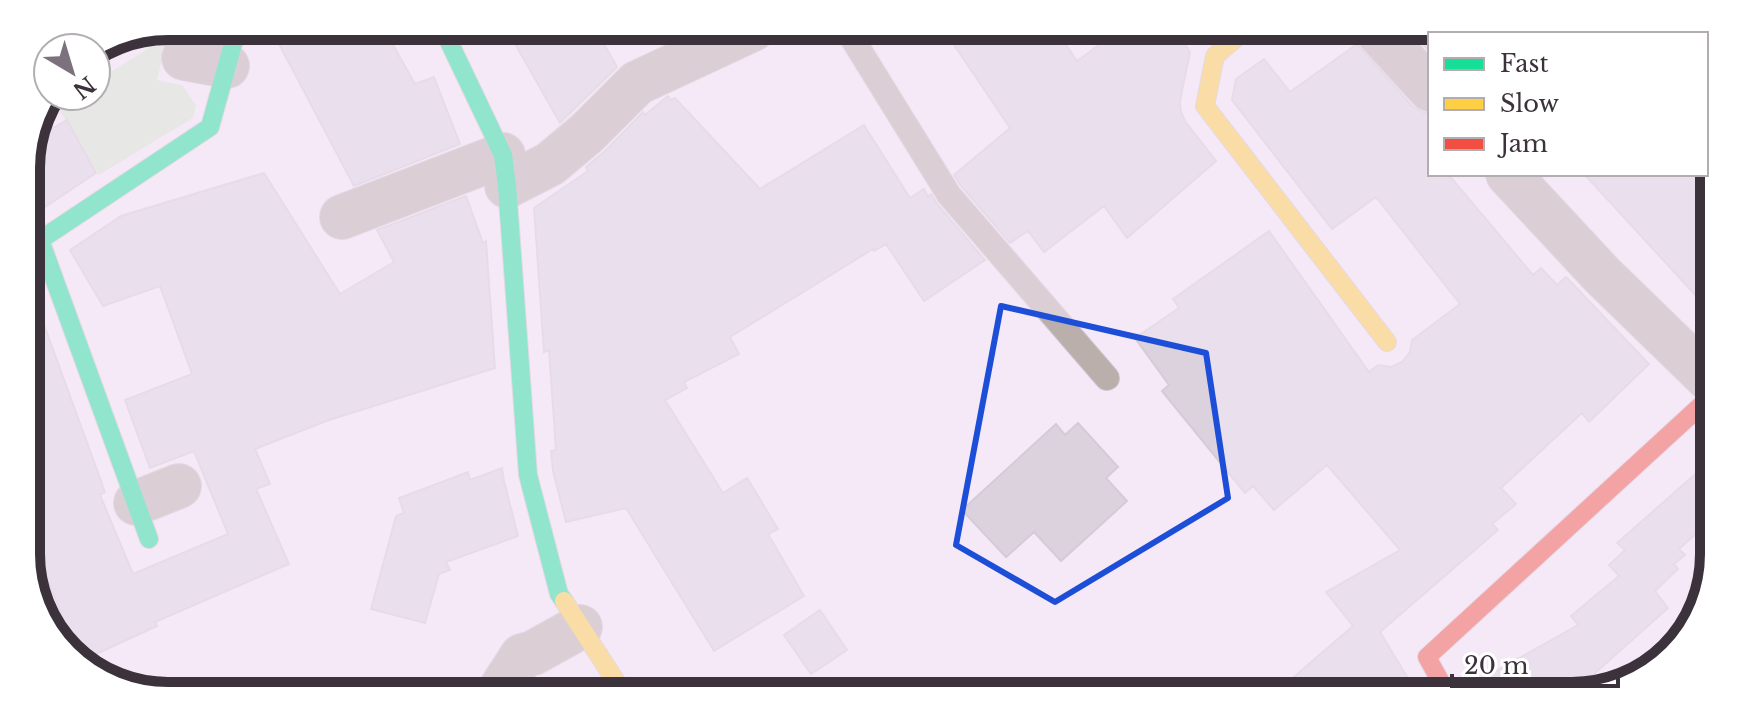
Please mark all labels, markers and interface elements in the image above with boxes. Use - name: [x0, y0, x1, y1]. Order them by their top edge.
- north arrow: [32, 32, 112, 112]
- legend: [1428, 32, 1708, 176]
- text: Fast: [1500, 49, 1548, 78]
- text: N: [67, 70, 100, 105]
- text: Slow: [1500, 89, 1559, 118]
- text: Jam: [1497, 129, 1548, 158]
- scale bar: [1452, 638, 1618, 688]
- text: 20 m: [1464, 651, 1529, 680]

